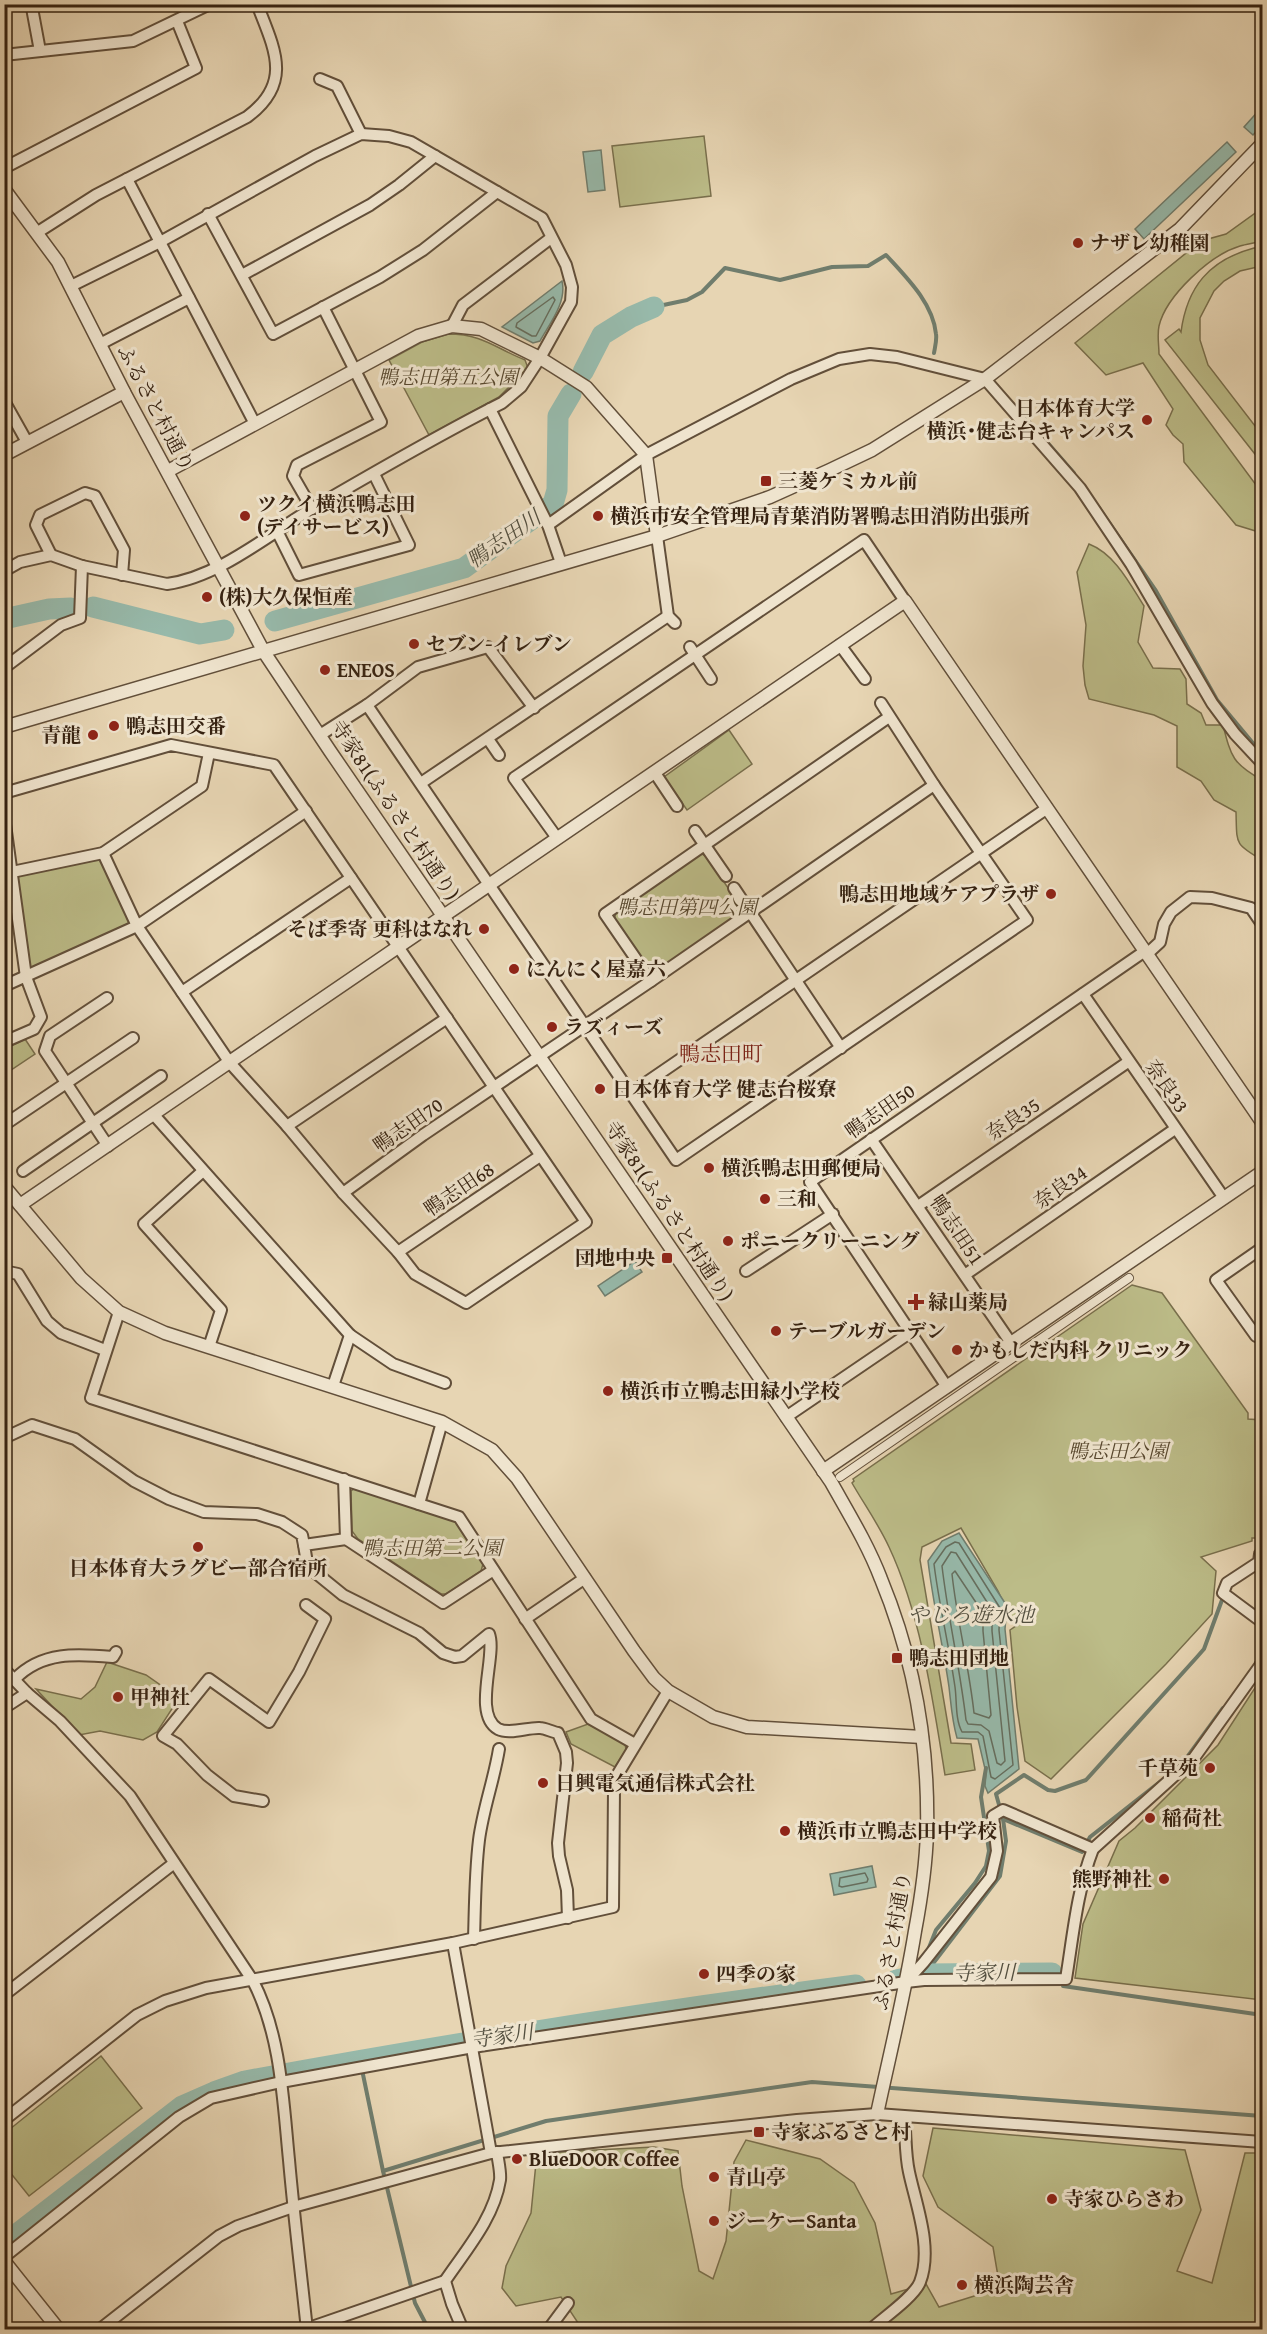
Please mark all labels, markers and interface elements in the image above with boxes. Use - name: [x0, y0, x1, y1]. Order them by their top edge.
- place label: ナザレ幼稚園: [1090, 228, 1210, 257]
- marker: ナザレ幼稚園: [1071, 236, 1085, 250]
- street label: ふるさと村通り: [111, 339, 202, 476]
- park label: 鴨志田第五公園: [378, 362, 521, 391]
- place label: 日本体育大学 横浜･健志台キャンパス: [926, 393, 1135, 445]
- marker: 日本体育大学 横浜･健志台キャンパス: [1140, 413, 1154, 427]
- place label: 三菱ケミカル前: [778, 466, 918, 495]
- marker: 三菱ケミカル前: [759, 474, 773, 488]
- place label: ツクイ横浜鴨志田 (デイサービス): [257, 489, 416, 541]
- water label: 鴨志田川: [460, 501, 549, 575]
- place label: 横浜市安全管理局青葉消防署鴨志田消防出張所: [610, 501, 1030, 530]
- marker: ツクイ横浜鴨志田 (デイサービス): [238, 509, 252, 523]
- marker: 横浜市安全管理局青葉消防署鴨志田消防出張所: [591, 509, 605, 523]
- place label: (株)大久保恒産: [219, 582, 352, 611]
- marker: (株)大久保恒産: [200, 590, 214, 604]
- place label: セブン-イレブン: [426, 629, 572, 658]
- marker: セブン-イレブン: [407, 637, 421, 651]
- place label: ENEOS: [337, 655, 395, 684]
- marker: ENEOS: [318, 663, 332, 677]
- place label: 鴨志田交番: [126, 711, 226, 740]
- street label: 寺家81(ふるさと村通り): [324, 714, 467, 906]
- marker: 鴨志田交番: [107, 719, 121, 733]
- place label: 青龍: [41, 720, 81, 749]
- marker: 青龍: [86, 728, 100, 742]
- place label: 鴨志田地域ケアプラザ: [839, 879, 1039, 908]
- marker: 鴨志田地域ケアプラザ: [1044, 887, 1058, 901]
- park label: 鴨志田第四公園: [617, 892, 760, 921]
- place label: そば季寄 更科はなれ: [288, 914, 472, 943]
- marker: そば季寄 更科はなれ: [477, 922, 491, 936]
- place label: にんにく屋嘉六: [526, 954, 666, 983]
- marker: にんにく屋嘉六: [507, 962, 521, 976]
- place label: ラズィーズ: [564, 1012, 663, 1041]
- marker: ラズィーズ: [545, 1020, 559, 1034]
- district label: 鴨志田町: [679, 1038, 763, 1069]
- street label: 奈良33: [1139, 1053, 1196, 1118]
- place label: 日本体育大学 健志台桜寮: [612, 1074, 836, 1103]
- street label: 鴨志田50: [839, 1076, 920, 1145]
- marker: 日本体育大学 健志台桜寮: [593, 1082, 607, 1096]
- street label: 鴨志田70: [367, 1090, 448, 1159]
- street label: 奈良35: [980, 1090, 1045, 1147]
- street label: 寺家81(ふるさと村通り): [598, 1115, 741, 1307]
- place label: 横浜鴨志田郵便局: [721, 1153, 881, 1182]
- street label: 鴨志田68: [418, 1154, 500, 1223]
- street label: 奈良34: [1027, 1158, 1092, 1215]
- marker: 横浜鴨志田郵便局: [702, 1161, 716, 1175]
- place label: 三和: [777, 1184, 817, 1213]
- street label: 鴨志田51: [923, 1189, 992, 1271]
- marker: 三和: [758, 1192, 772, 1206]
- place label: ポニークリーニング: [740, 1226, 920, 1255]
- marker: ポニークリーニング: [721, 1234, 735, 1248]
- place label: 団地中央: [575, 1243, 655, 1272]
- marker: 団地中央: [660, 1251, 674, 1265]
- place label: 緑山薬局: [928, 1287, 1008, 1316]
- marker: 緑山薬局: [909, 1295, 923, 1309]
- place label: テーブルガーデン: [788, 1316, 946, 1345]
- marker: テーブルガーデン: [769, 1324, 783, 1338]
- place label: かもしだ内科 クリニック: [969, 1335, 1192, 1364]
- marker: かもしだ内科 クリニック: [950, 1343, 964, 1357]
- place label: 横浜市立鴨志田緑小学校: [620, 1376, 840, 1405]
- marker: 横浜市立鴨志田緑小学校: [601, 1384, 615, 1398]
- park label: 鴨志田公園: [1068, 1436, 1171, 1465]
- park label: 鴨志田第二公園: [362, 1533, 505, 1562]
- marker: 日本体育大ラグビー部合宿所: [191, 1540, 205, 1554]
- place label: 日本体育大ラグビー部合宿所: [68, 1553, 328, 1582]
- water label: やじろ遊水池: [908, 1599, 1036, 1630]
- place label: 鴨志田団地: [909, 1643, 1009, 1672]
- marker: 鴨志田団地: [890, 1651, 904, 1665]
- place label: 甲神社: [130, 1682, 190, 1711]
- marker: 甲神社: [111, 1690, 125, 1704]
- place label: 千草苑: [1138, 1753, 1198, 1782]
- marker: 千草苑: [1203, 1761, 1217, 1775]
- place label: 日興電気通信株式会社: [555, 1768, 755, 1797]
- marker: 日興電気通信株式会社: [536, 1776, 550, 1790]
- place label: 稲荷社: [1162, 1803, 1222, 1832]
- marker: 稲荷社: [1143, 1811, 1157, 1825]
- place label: 横浜市立鴨志田中学校: [797, 1816, 997, 1845]
- marker: 横浜市立鴨志田中学校: [778, 1824, 792, 1838]
- place label: 熊野神社: [1072, 1864, 1152, 1893]
- street label: ふるさと村通り: [865, 1869, 918, 2012]
- marker: 熊野神社: [1157, 1872, 1171, 1886]
- water label: 寺家川: [952, 1956, 1018, 1989]
- place label: 四季の家: [716, 1959, 796, 1988]
- marker: 四季の家: [697, 1967, 711, 1981]
- water label: 寺家川: [469, 2015, 537, 2055]
- place label: 寺家ふるさと村: [771, 2117, 911, 2146]
- marker: 寺家ふるさと村: [752, 2125, 766, 2139]
- place label: BlueDOOR Coffee: [529, 2144, 680, 2173]
- marker: BlueDOOR Coffee: [510, 2152, 524, 2166]
- place label: 青山亭: [726, 2162, 786, 2191]
- marker: 青山亭: [707, 2170, 721, 2184]
- place label: 寺家ひらさわ: [1064, 2184, 1184, 2213]
- marker: 寺家ひらさわ: [1045, 2192, 1059, 2206]
- place label: ジーケーSanta: [726, 2206, 857, 2235]
- marker: ジーケーSanta: [707, 2214, 721, 2228]
- place label: 横浜陶芸舎: [974, 2270, 1074, 2299]
- marker: 横浜陶芸舎: [955, 2278, 969, 2292]

